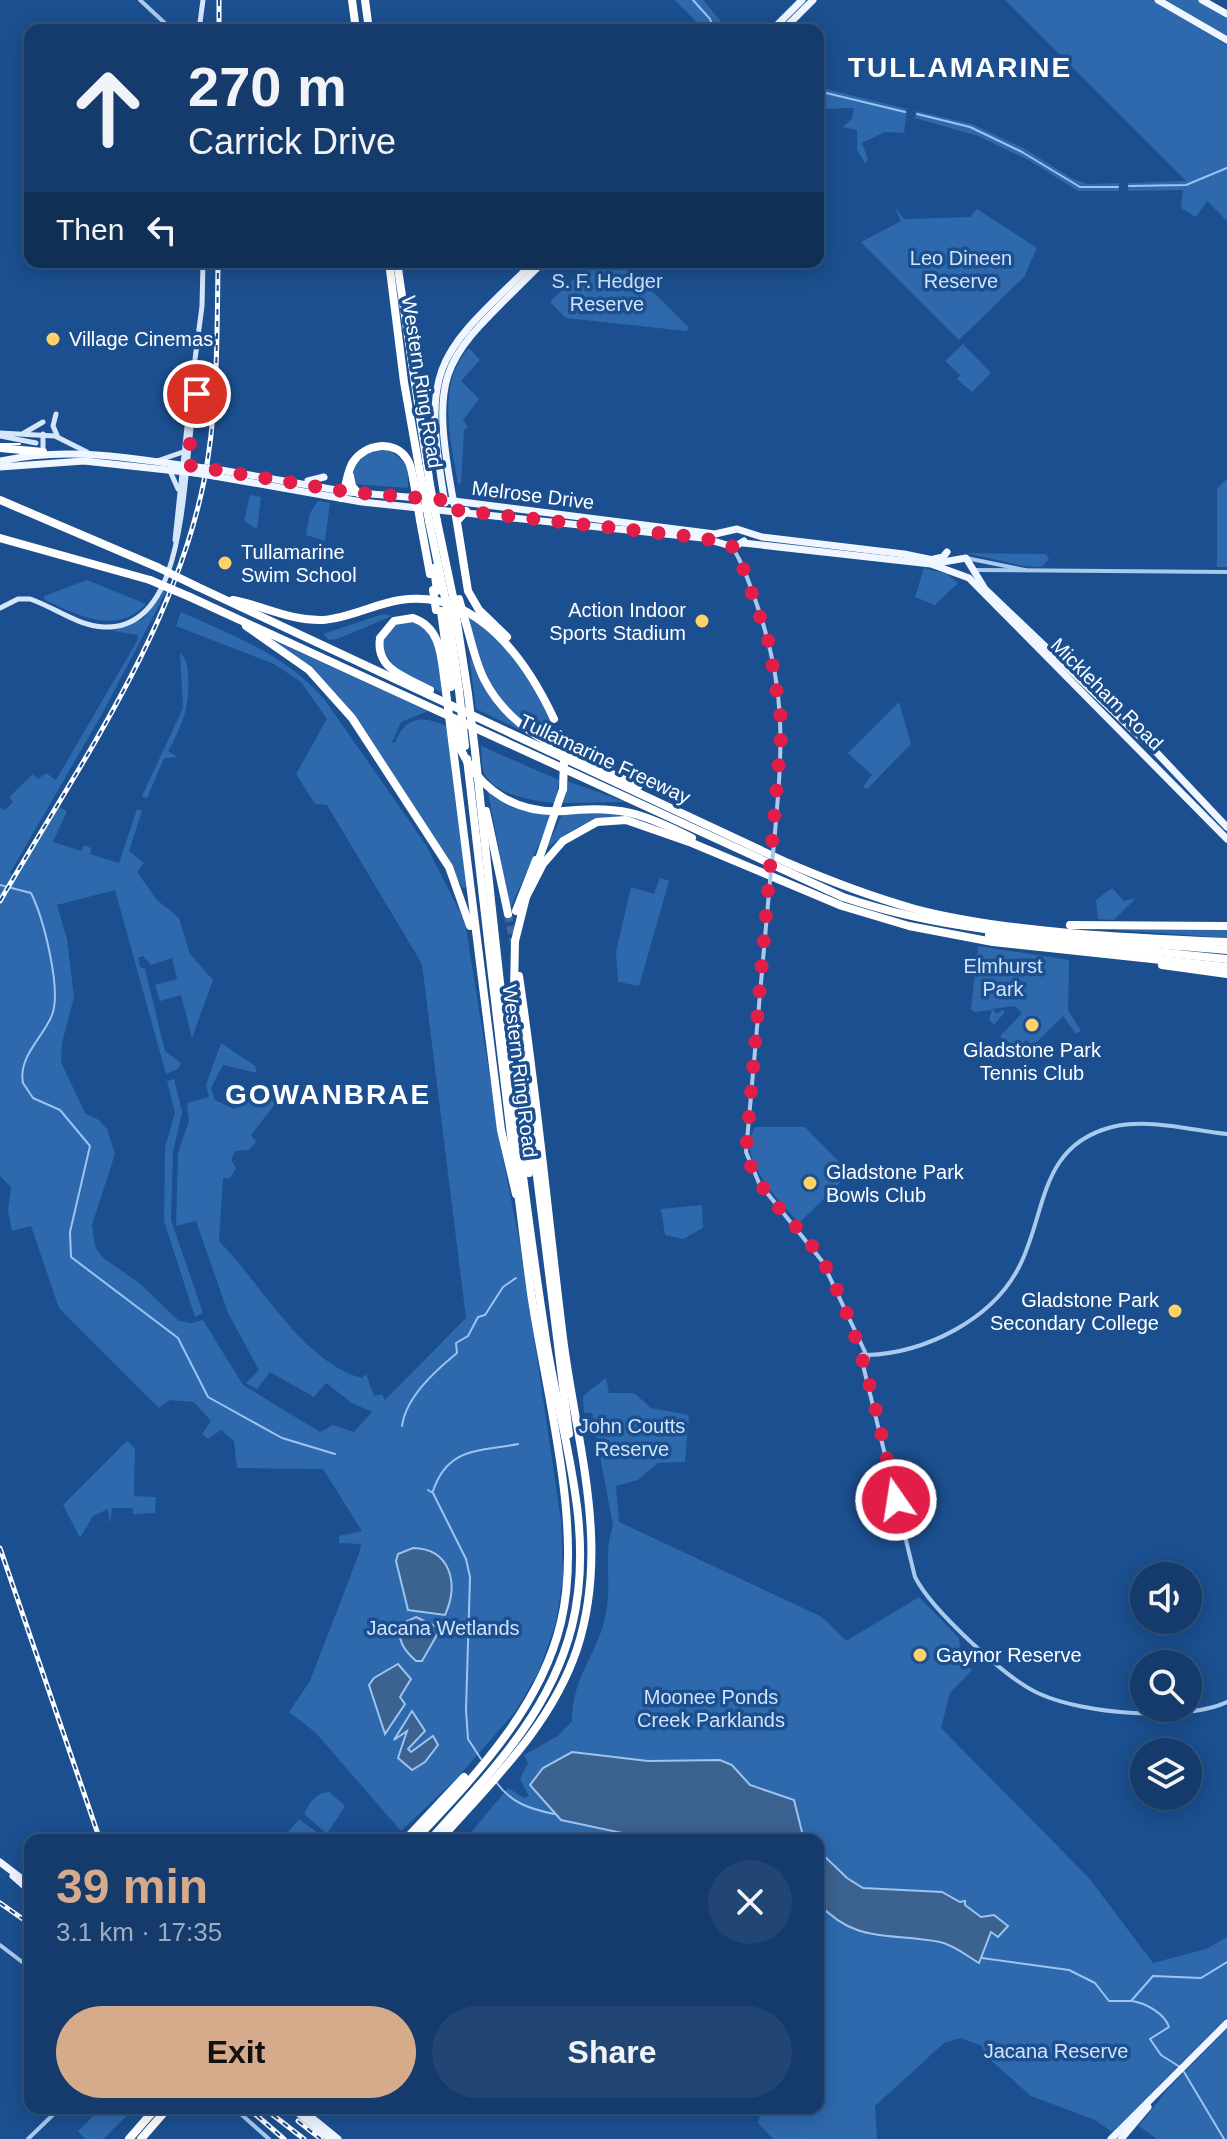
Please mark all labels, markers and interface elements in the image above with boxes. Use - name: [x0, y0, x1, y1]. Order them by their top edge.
- district label: TULLAMARINE: [848, 52, 1072, 83]
- text: 270 m: [188, 55, 347, 118]
- icon: ahead: [56, 56, 160, 160]
- text: Carrick Drive: [188, 121, 396, 162]
- icon: left: [140, 208, 184, 252]
- text: Then: [56, 213, 124, 246]
- park label: Leo Dineen Reserve: [910, 247, 1012, 292]
- park label: S. F. Hedger Reserve: [551, 270, 663, 315]
- street label: Western Ring Road: [398, 294, 446, 470]
- place label: Village Cinemas: [69, 328, 213, 350]
- marker: Village Cinemas: [44, 330, 62, 348]
- pin: [163, 360, 231, 428]
- icon: arrive: [175, 372, 219, 416]
- street label: Melrose Drive: [470, 477, 596, 513]
- place label: Tullamarine Swim School: [241, 541, 357, 586]
- marker: Tullamarine Swim School: [216, 554, 234, 572]
- place label: Action Indoor Sports Stadium: [549, 599, 686, 644]
- marker: Action Indoor Sports Stadium: [693, 612, 711, 630]
- street label: Mickleham Road: [1047, 634, 1167, 754]
- street label: Tullamarine Freeway: [516, 710, 694, 808]
- park label: Elmhurst Park: [964, 955, 1043, 1000]
- street label: Western Ring Road: [498, 983, 542, 1159]
- marker: Gladstone Park Tennis Club: [1023, 1016, 1041, 1034]
- place label: Gladstone Park Tennis Club: [963, 1039, 1102, 1084]
- district label: GOWANBRAE: [225, 1079, 431, 1110]
- place label: Gladstone Park Bowls Club: [826, 1161, 965, 1206]
- marker: Gladstone Park Bowls Club: [801, 1174, 819, 1192]
- place label: Gladstone Park Secondary College: [990, 1289, 1160, 1334]
- marker: Gladstone Park Secondary College: [1166, 1302, 1184, 1320]
- park label: John Coutts Reserve: [579, 1415, 685, 1460]
- position arrow: [854, 1458, 938, 1542]
- map controls: [1130, 1562, 1202, 1810]
- button: sound: [1130, 1562, 1202, 1634]
- park label: Jacana Wetlands: [366, 1617, 520, 1639]
- place label: Gaynor Reserve: [936, 1644, 1082, 1666]
- marker: Gaynor Reserve: [911, 1646, 929, 1664]
- button: search: [1130, 1650, 1202, 1722]
- park label: Moonee Ponds Creek Parklands: [637, 1686, 785, 1731]
- button: layers: [1130, 1738, 1202, 1810]
- text: 39 min: [56, 1860, 208, 1913]
- button: close: [708, 1860, 792, 1944]
- text: 3.1 km · 17:35: [56, 1917, 222, 1947]
- button: Exit: [56, 2006, 416, 2098]
- button: Share: [432, 2006, 792, 2098]
- park label: Jacana Reserve: [984, 2040, 1128, 2062]

